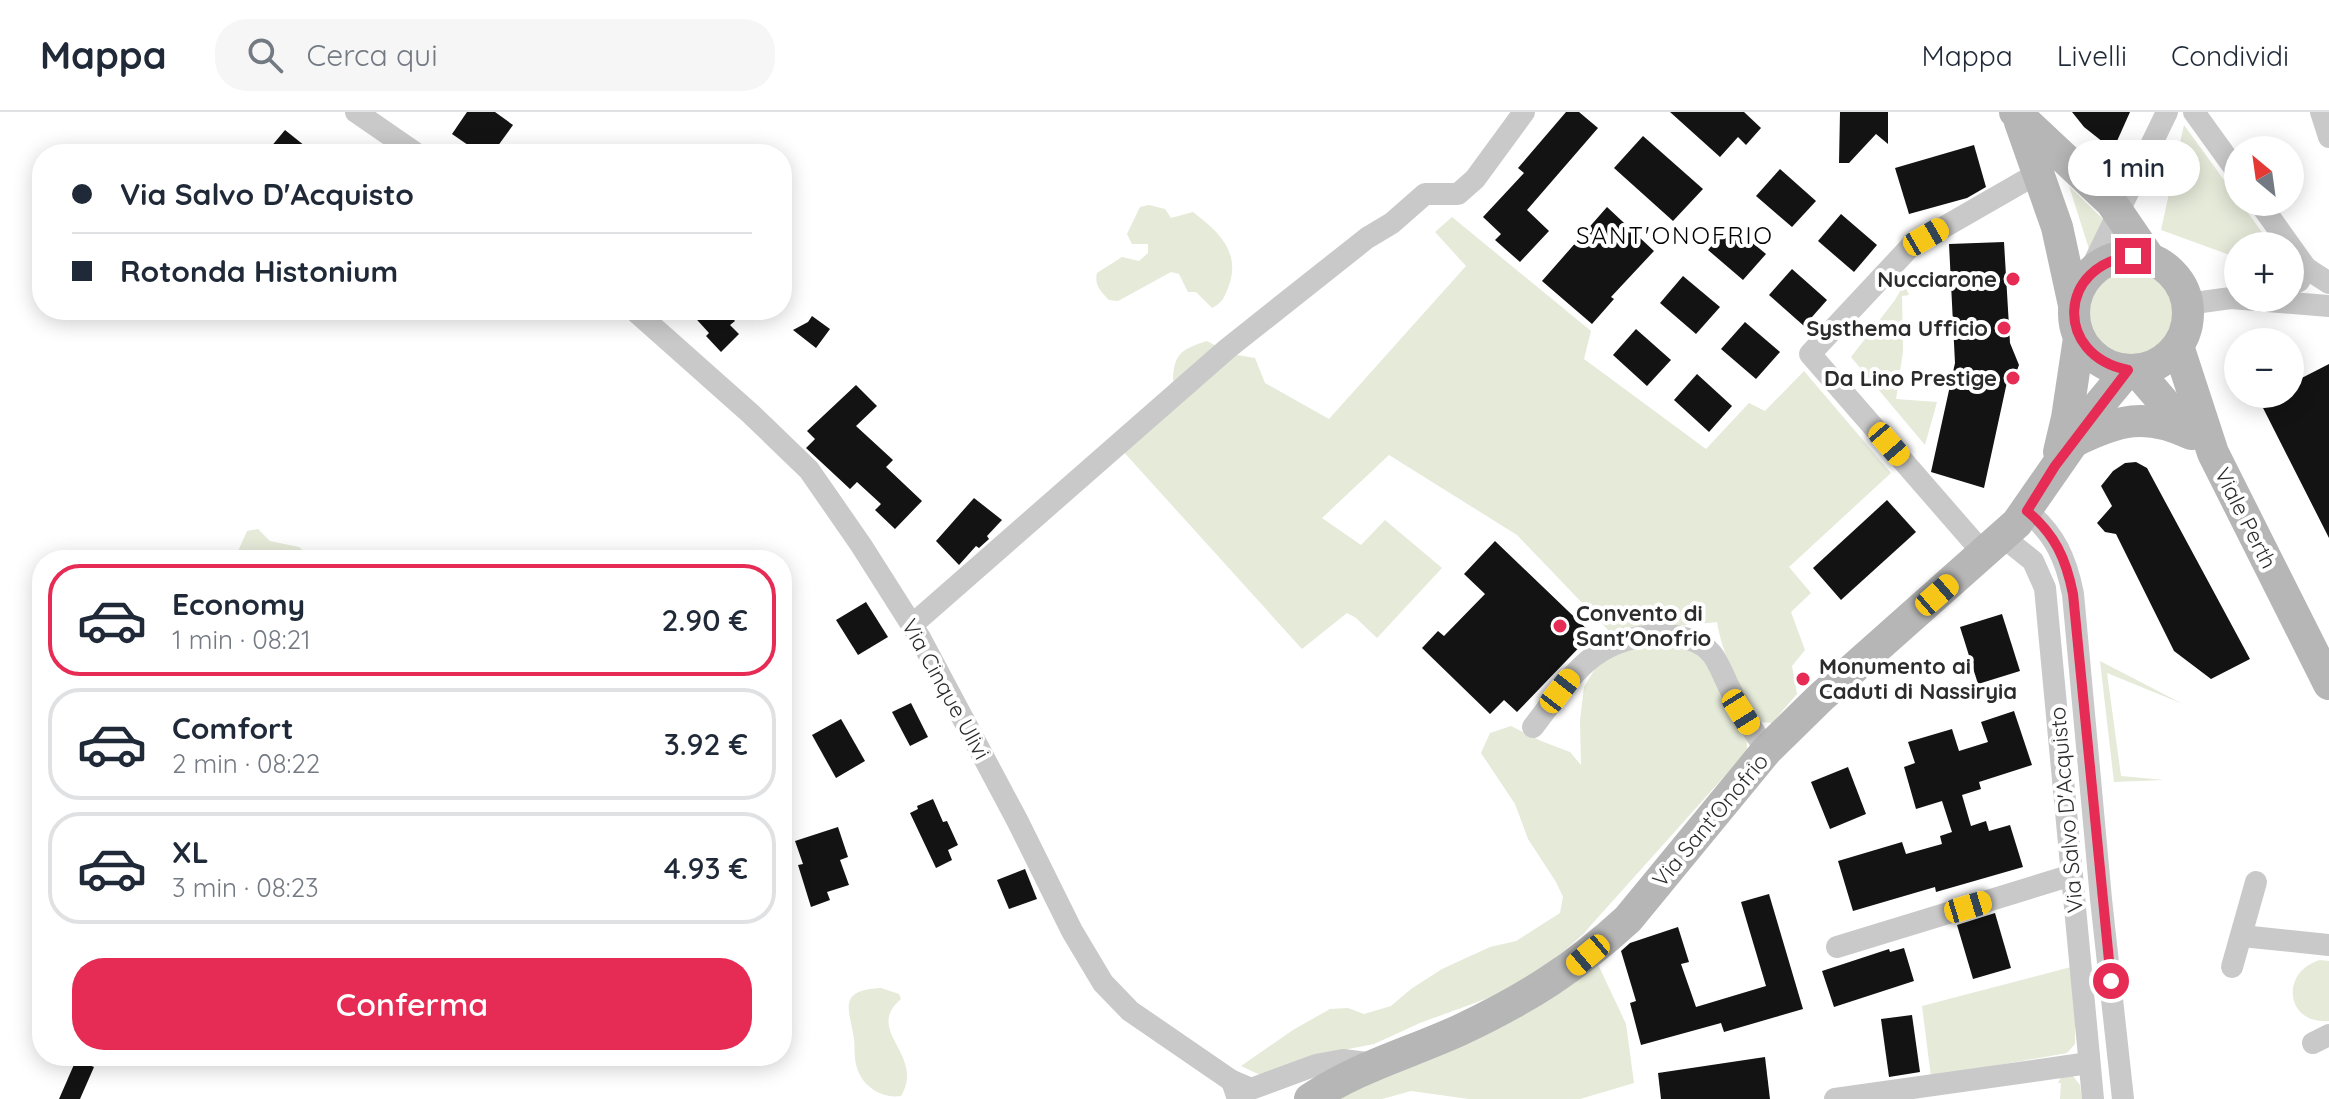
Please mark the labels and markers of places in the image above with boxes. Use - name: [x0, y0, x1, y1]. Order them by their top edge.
- place label: Nucciarone: [1877, 265, 1997, 293]
- marker: Nucciarone: [2004, 270, 2022, 288]
- place label: Systhema Ufficio: [1806, 314, 1988, 342]
- marker: Systhema Ufficio: [1995, 319, 2013, 337]
- place label: Da Lino Prestige: [1824, 364, 1997, 392]
- marker: Da Lino Prestige: [2004, 369, 2022, 387]
- place label: Convento di Sant'Onofrio: [1576, 599, 1711, 652]
- marker: Convento di Sant'Onofrio: [1551, 617, 1569, 635]
- place label: Monumento ai Caduti di Nassiryia: [1819, 652, 2017, 705]
- marker: Monumento ai Caduti di Nassiryia: [1794, 670, 1812, 688]

